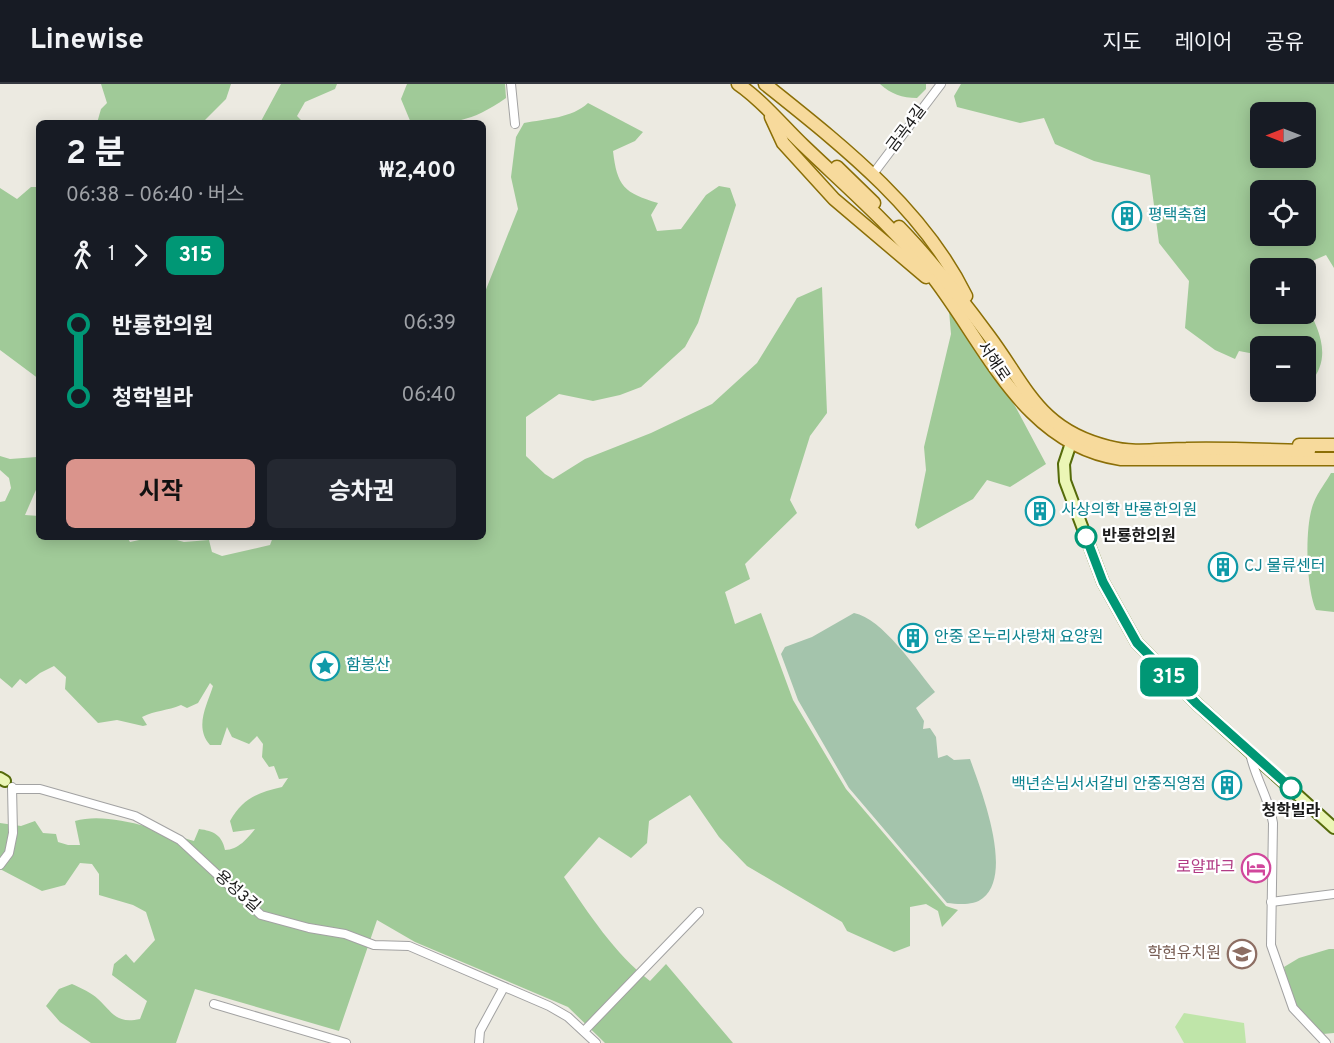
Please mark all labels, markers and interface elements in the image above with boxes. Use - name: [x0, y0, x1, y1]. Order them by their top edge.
- text: Linewise: [30, 23, 144, 59]
- text: 지도: [1103, 30, 1141, 57]
- text: 레이어: [1174, 30, 1232, 57]
- text: 공유: [1265, 30, 1304, 57]
- street label: 금곡4길: [883, 101, 931, 157]
- north arrow: [1250, 102, 1316, 168]
- map controls: [1250, 102, 1316, 402]
- text: 2 분: [66, 134, 125, 176]
- text: ₩2,400: [379, 158, 456, 185]
- button: locate: [1250, 180, 1316, 246]
- text: 06:38 – 06:40 · 버스: [66, 183, 244, 209]
- building icon: 평택축협: [1111, 200, 1143, 232]
- place label: 평택축협: [1148, 206, 1207, 226]
- icon: walk: [66, 239, 99, 272]
- icon: forward: [124, 239, 157, 272]
- text: 1: [108, 242, 115, 268]
- text: 315: [178, 242, 212, 269]
- button: +: [1250, 258, 1316, 324]
- text: 06:39: [403, 311, 456, 337]
- text: 반룡한의원: [112, 314, 213, 341]
- button: −: [1250, 336, 1316, 402]
- street label: 서해로: [972, 338, 1014, 386]
- text: 06:40: [401, 383, 456, 409]
- text: 청학빌라: [112, 386, 193, 413]
- button: 시작: [66, 459, 255, 528]
- button: 승차권: [267, 459, 456, 528]
- building icon: 사상의학 반룡한의원: [1024, 495, 1056, 527]
- place label: 사상의학 반룡한의원: [1061, 501, 1197, 521]
- marker: 반룡한의원: [1075, 526, 1097, 548]
- place label: 반룡한의원: [1102, 526, 1176, 547]
- building icon: CJ 물류센터: [1207, 551, 1239, 583]
- place label: CJ 물류센터: [1244, 557, 1326, 577]
- building icon: 안중 온누리사랑채 요양원: [897, 622, 929, 654]
- place label: 안중 온누리사랑채 요양원: [934, 628, 1103, 648]
- place icon: 함봉산: [309, 650, 341, 682]
- place label: 함봉산: [346, 656, 390, 676]
- line badge: 315: [1134, 658, 1204, 696]
- text: 315: [1152, 664, 1186, 691]
- building icon: 백년손님서서갈비 안중직영점: [1211, 769, 1243, 801]
- place label: 백년손님서서갈비 안중직영점: [1011, 775, 1206, 795]
- marker: 청학빌라: [1280, 777, 1302, 799]
- place label: 청학빌라: [1262, 801, 1321, 822]
- hotel icon: 로얄파크: [1240, 852, 1272, 884]
- place label: 로얄파크: [1176, 858, 1235, 878]
- street label: 용성3길: [210, 867, 264, 917]
- school or university icon: 학현유치원: [1226, 938, 1258, 970]
- place label: 학현유치원: [1147, 944, 1221, 964]

